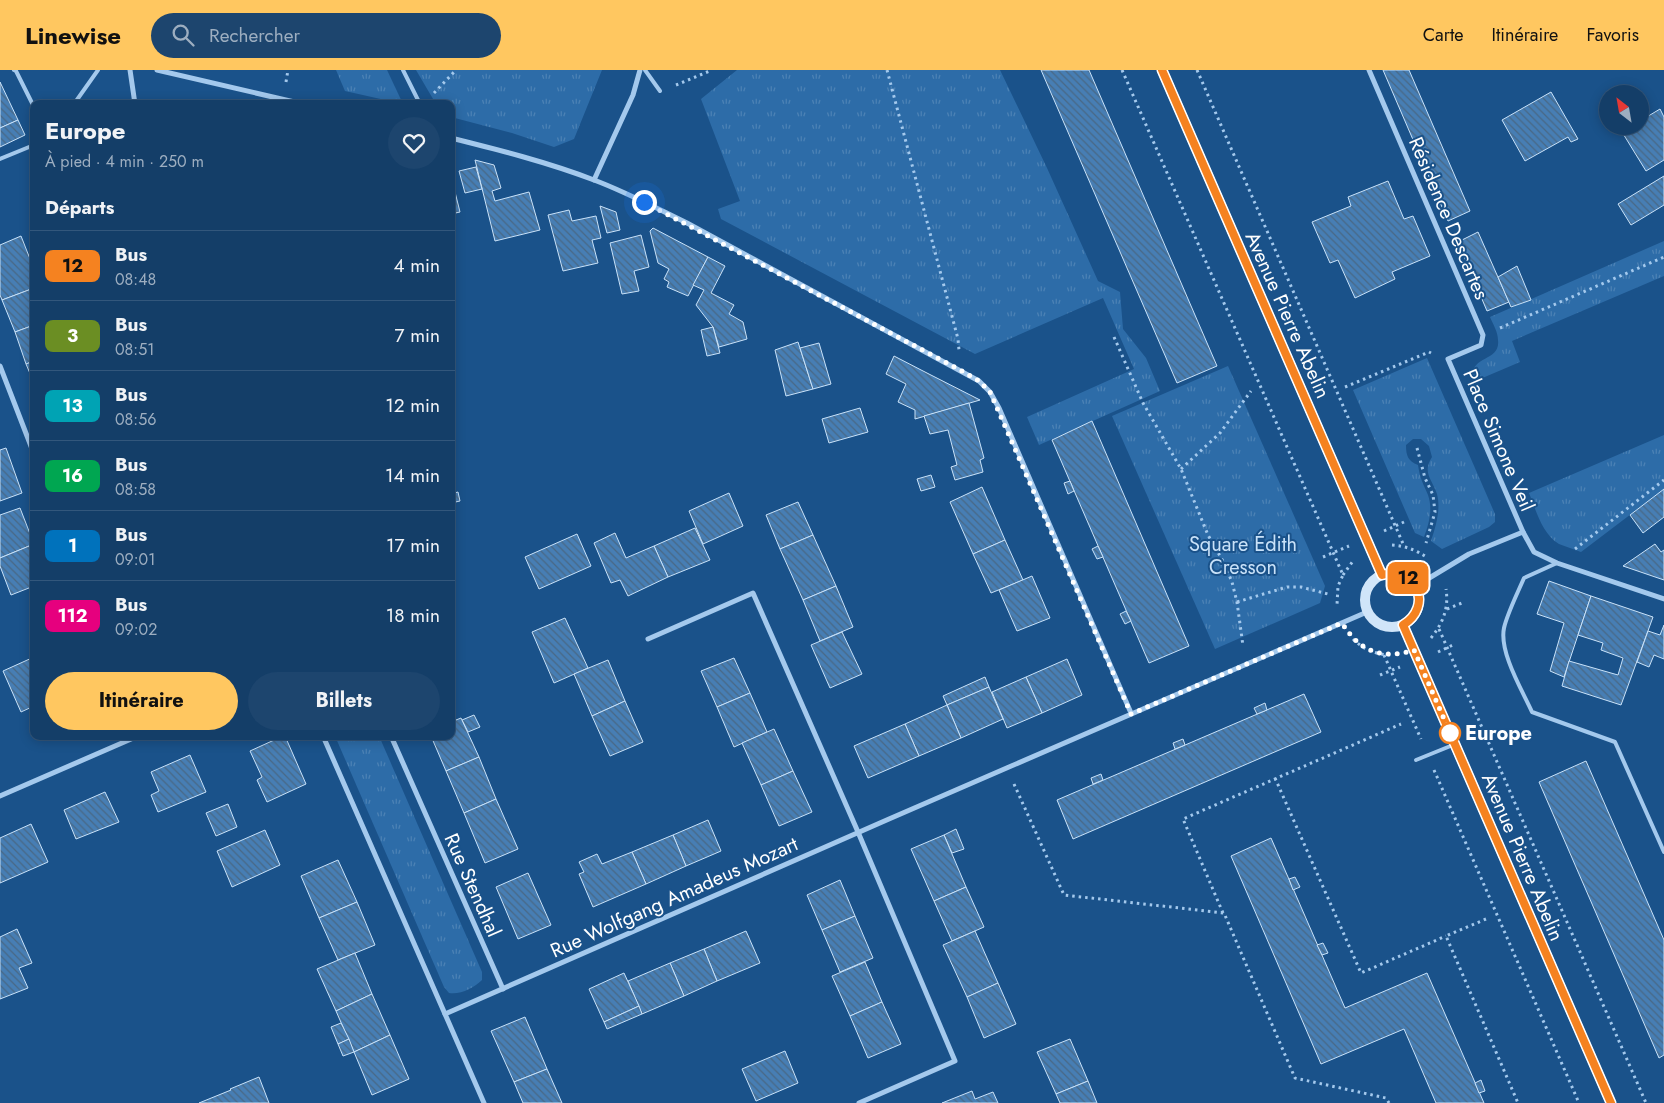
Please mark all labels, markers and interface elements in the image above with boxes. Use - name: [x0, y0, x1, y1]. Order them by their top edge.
- search box: [151, 13, 501, 58]
- text: Linewise: [25, 18, 121, 53]
- icon: search: [169, 21, 197, 49]
- text: Rechercher: [209, 22, 300, 49]
- text: Carte: [1423, 22, 1464, 48]
- text: Itinéraire: [1492, 22, 1558, 48]
- text: Favoris: [1586, 22, 1639, 48]
- north arrow: [1599, 85, 1649, 135]
- map controls: [1599, 85, 1649, 135]
- text: Europe: [45, 113, 126, 148]
- button: heart: [388, 117, 440, 169]
- street label: Résidence Descartes: [1401, 132, 1496, 304]
- text: À pied · 4 min · 250 m: [45, 150, 204, 173]
- your location: [632, 190, 657, 215]
- text: Départs: [45, 194, 114, 221]
- street label: Avenue Pierre Abelin: [1238, 227, 1337, 403]
- text: Bus: [115, 241, 147, 268]
- text: 4 min: [393, 252, 440, 279]
- text: 12: [62, 253, 83, 279]
- text: 08:48: [115, 268, 156, 291]
- text: Bus: [115, 311, 147, 338]
- text: 7 min: [395, 322, 440, 349]
- text: 3: [67, 323, 78, 349]
- text: 08:51: [115, 338, 154, 361]
- street label: Place Simone Veil: [1455, 364, 1542, 516]
- text: Bus: [115, 381, 147, 408]
- text: 12 min: [385, 392, 440, 419]
- text: 13: [62, 393, 83, 419]
- text: 08:56: [115, 408, 156, 431]
- text: Bus: [115, 451, 147, 478]
- text: 14 min: [385, 462, 440, 489]
- text: 16: [62, 463, 83, 489]
- text: 08:58: [115, 478, 156, 501]
- text: Bus: [115, 521, 147, 548]
- park label: Square Édith Cresson: [1189, 530, 1297, 582]
- text: 17 min: [386, 532, 440, 559]
- text: 1: [68, 533, 77, 559]
- text: 09:01: [115, 548, 155, 571]
- line badge: 12: [1386, 562, 1430, 594]
- text: 12: [1398, 565, 1418, 591]
- text: Bus: [115, 591, 147, 618]
- text: 18 min: [386, 602, 440, 629]
- text: 112: [57, 603, 88, 629]
- text: 09:02: [115, 618, 157, 641]
- button: Itinéraire: [45, 672, 238, 730]
- button: Billets: [248, 672, 440, 730]
- place label: Europe: [1465, 719, 1532, 748]
- marker: Europe: [1439, 722, 1461, 744]
- street label: Avenue Pierre Abelin: [1474, 769, 1571, 946]
- street label: Rue Stendhal: [437, 829, 508, 942]
- street label: Rue Wolfgang Amadeus Mozart: [546, 830, 803, 965]

